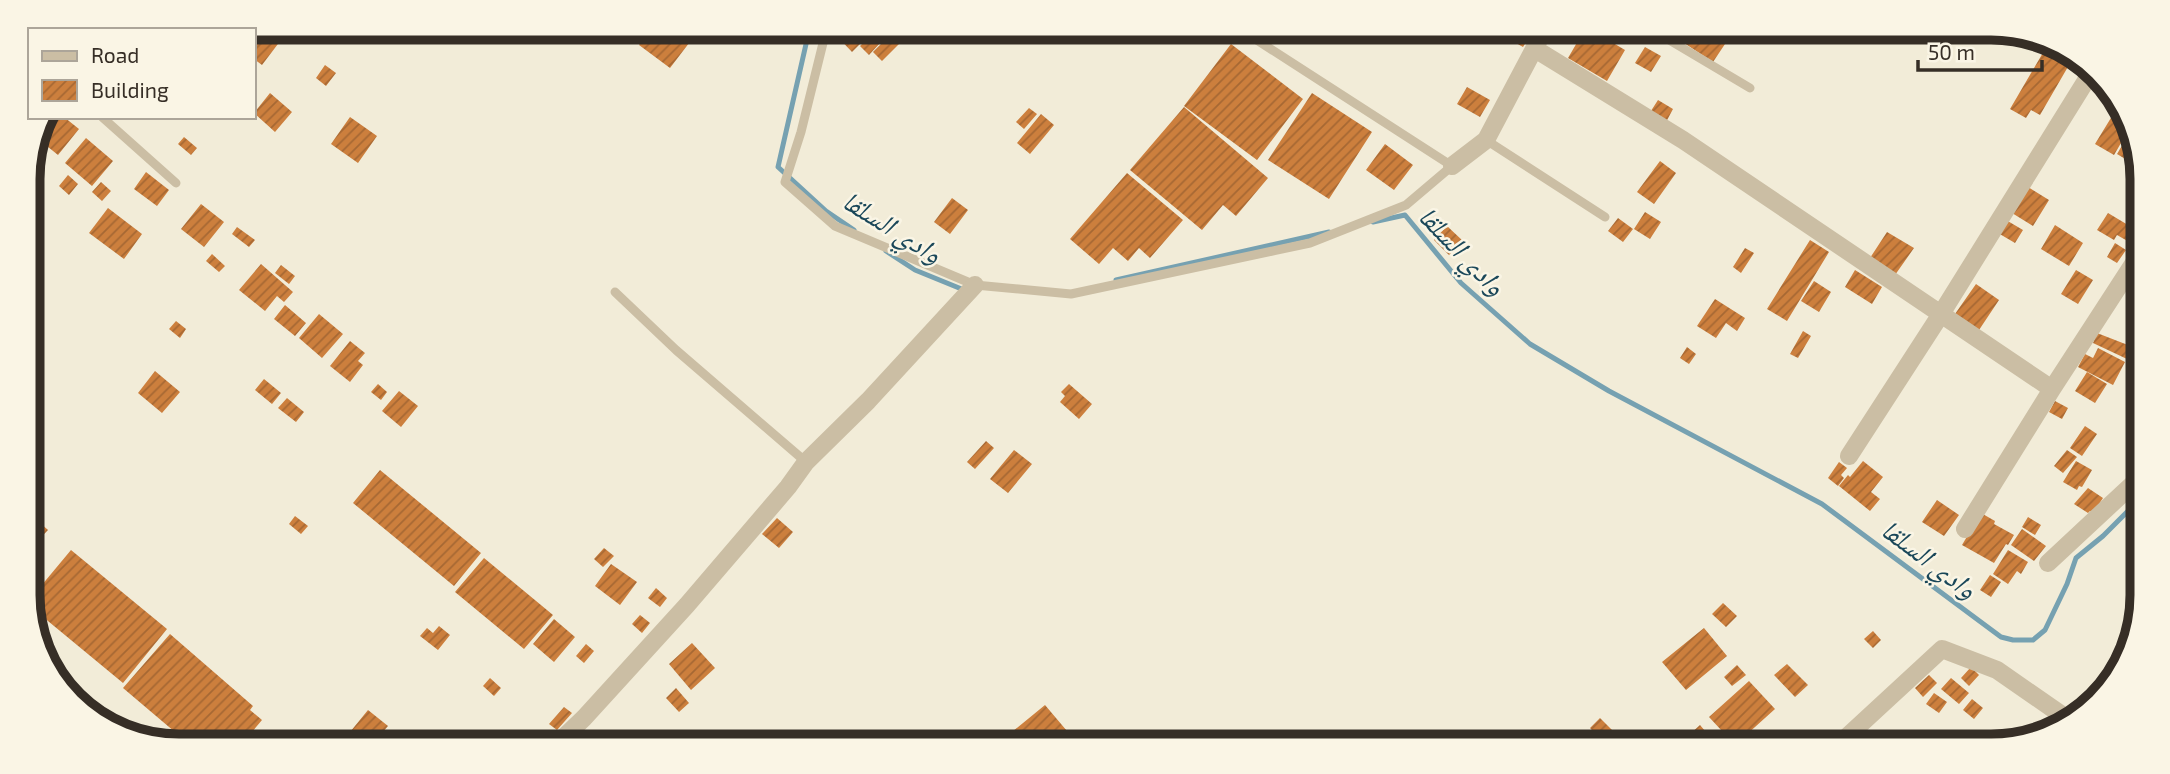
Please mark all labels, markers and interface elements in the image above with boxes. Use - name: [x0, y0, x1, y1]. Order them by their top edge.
- legend: [28, 28, 256, 119]
- scale bar: [1918, 28, 2042, 72]
- text: 50 m: [1928, 39, 1975, 64]
- text: Road: [91, 42, 139, 67]
- text: Building: [91, 77, 169, 102]
- water label: وادي السلقا: [833, 182, 949, 276]
- water label: وادي السلقا: [1407, 198, 1514, 307]
- water label: وادي السلقا: [1871, 511, 1984, 611]

